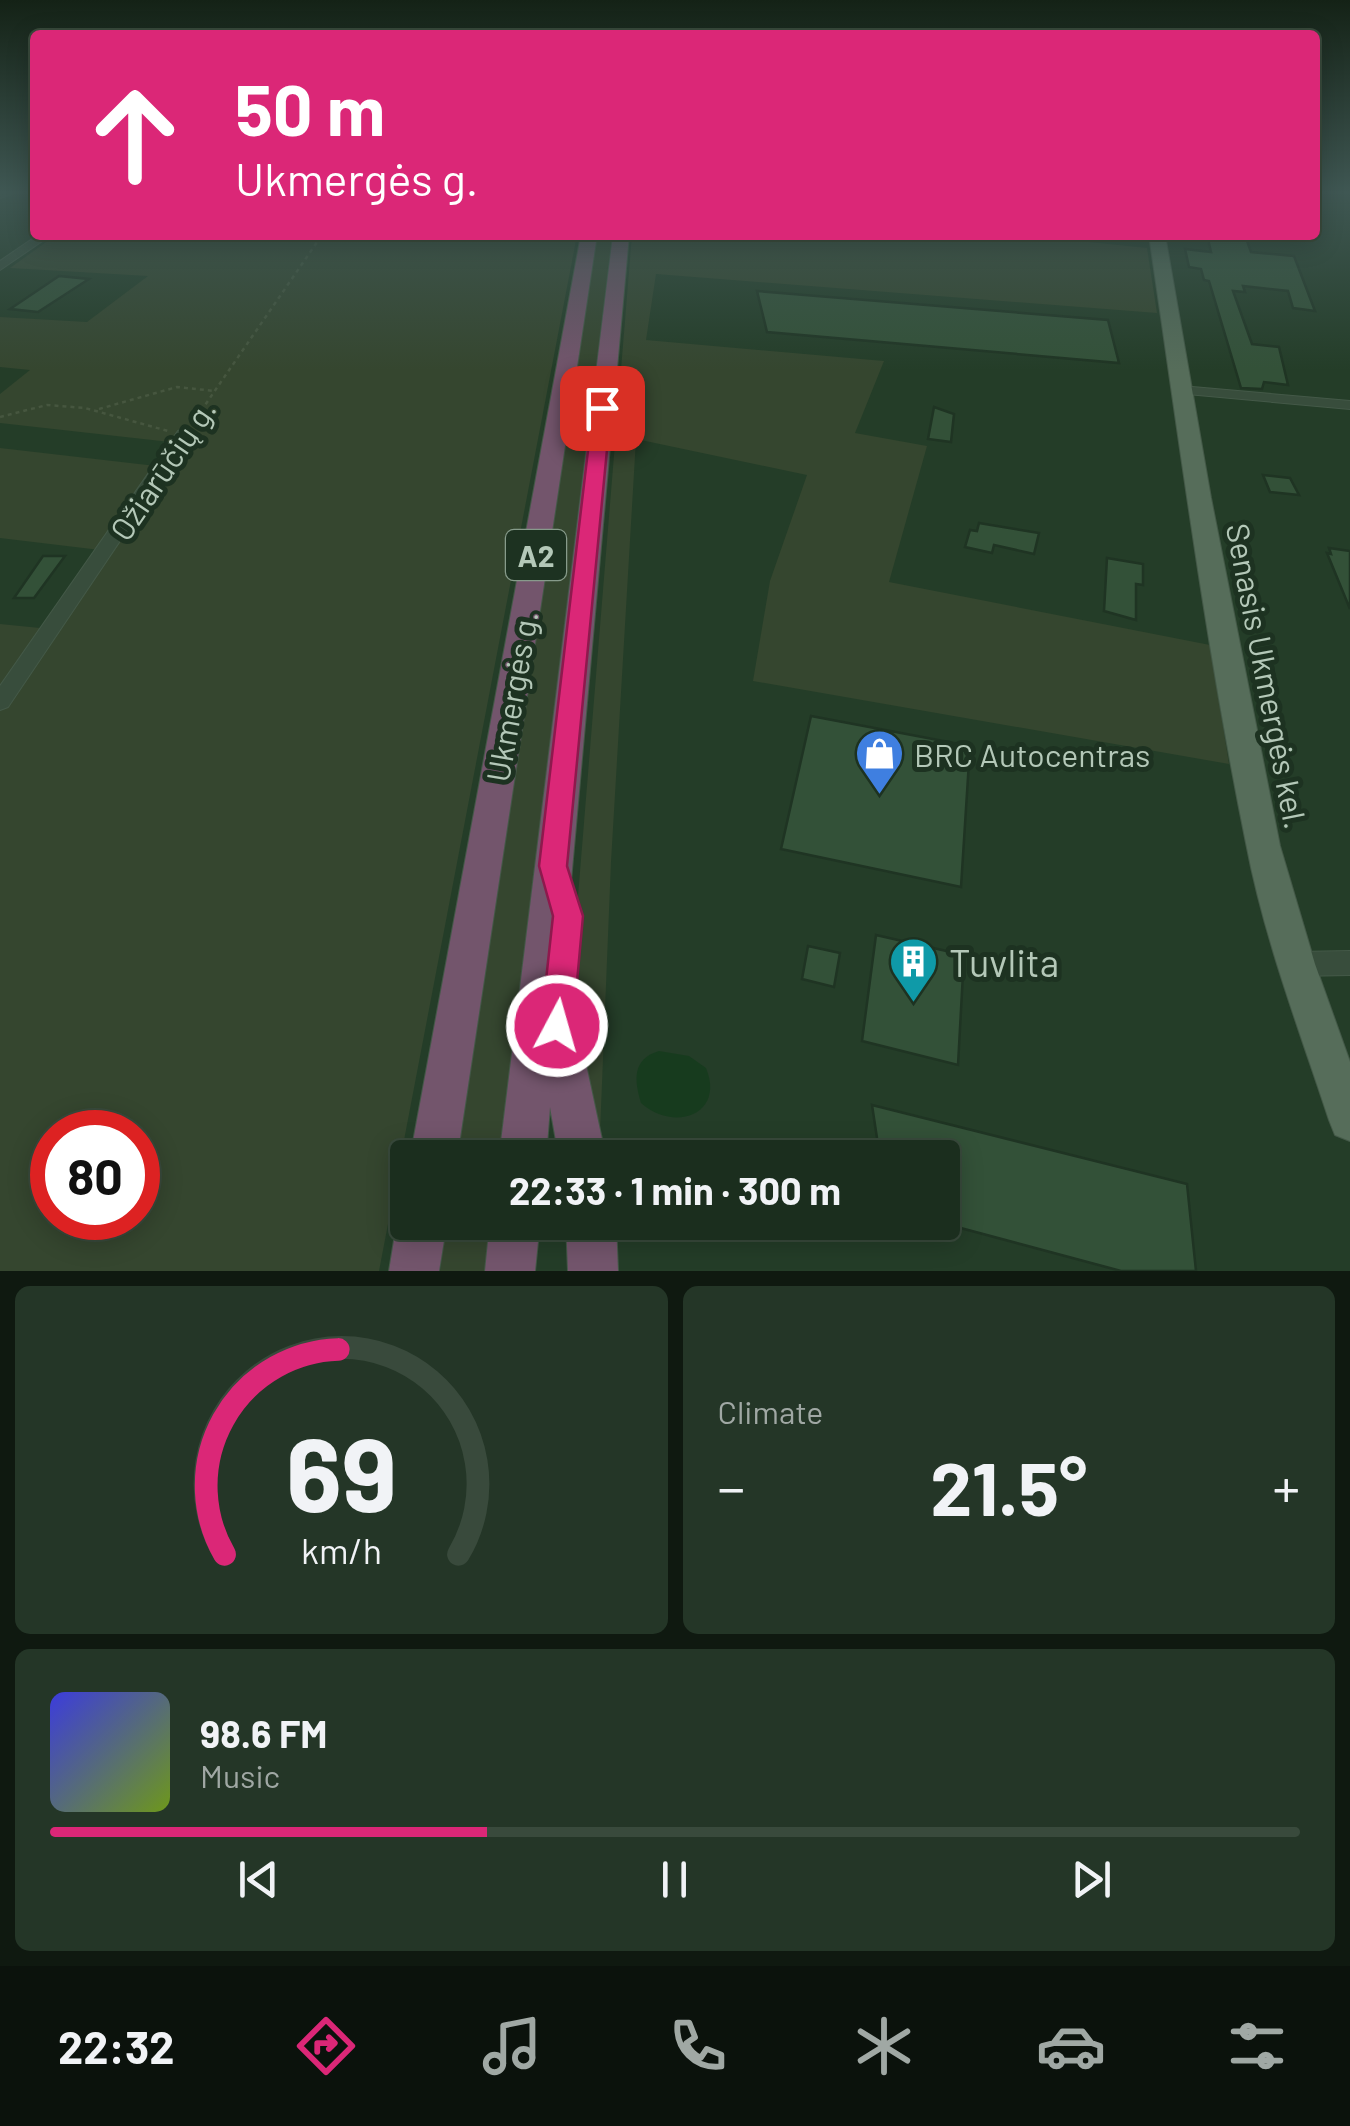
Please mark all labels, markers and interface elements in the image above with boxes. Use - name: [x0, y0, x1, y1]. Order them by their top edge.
- text: 50 m: [235, 66, 385, 150]
- icon: ahead: [70, 70, 200, 200]
- text: Ukmergės g.: [235, 151, 478, 205]
- pin: [560, 366, 645, 451]
- icon: arrive: [575, 381, 630, 436]
- street label: Ožiarūčių g.: [101, 391, 223, 547]
- street label: Senasis Ukmergės kel.: [1220, 520, 1316, 832]
- road number: A2: [506, 530, 566, 580]
- street label: Ukmergės g.: [477, 607, 545, 785]
- shop icon: BRC Autocentras: [853, 728, 905, 796]
- place label: BRC Autocentras: [914, 735, 1150, 773]
- building icon: Tuvlita: [888, 936, 940, 1004]
- place label: Tuvlita: [949, 939, 1059, 985]
- position arrow: [505, 974, 609, 1078]
- speed limit sign: 80: [30, 1110, 160, 1240]
- text: 22:33 · 1 min · 300 m: [509, 1167, 841, 1213]
- text: Climate: [718, 1392, 823, 1430]
- text: 69: [286, 1408, 397, 1533]
- text: 21.5°: [930, 1441, 1087, 1531]
- text: −: [718, 1453, 745, 1519]
- text: +: [1272, 1453, 1300, 1519]
- text: km/h: [301, 1528, 382, 1571]
- text: 98.6 FM: [200, 1710, 327, 1756]
- text: Music: [200, 1756, 280, 1794]
- icon: previous: [231, 1852, 286, 1907]
- icon: pause: [647, 1852, 702, 1907]
- icon: next: [1064, 1852, 1119, 1907]
- icon: directions: [291, 2011, 361, 2081]
- icon: music: [477, 2011, 547, 2081]
- icon: phone: [663, 2011, 733, 2081]
- icon: climate: [849, 2011, 919, 2081]
- icon: car: [1036, 2011, 1106, 2081]
- icon: filters: [1222, 2011, 1292, 2081]
- text: 22:32: [58, 2019, 174, 2073]

